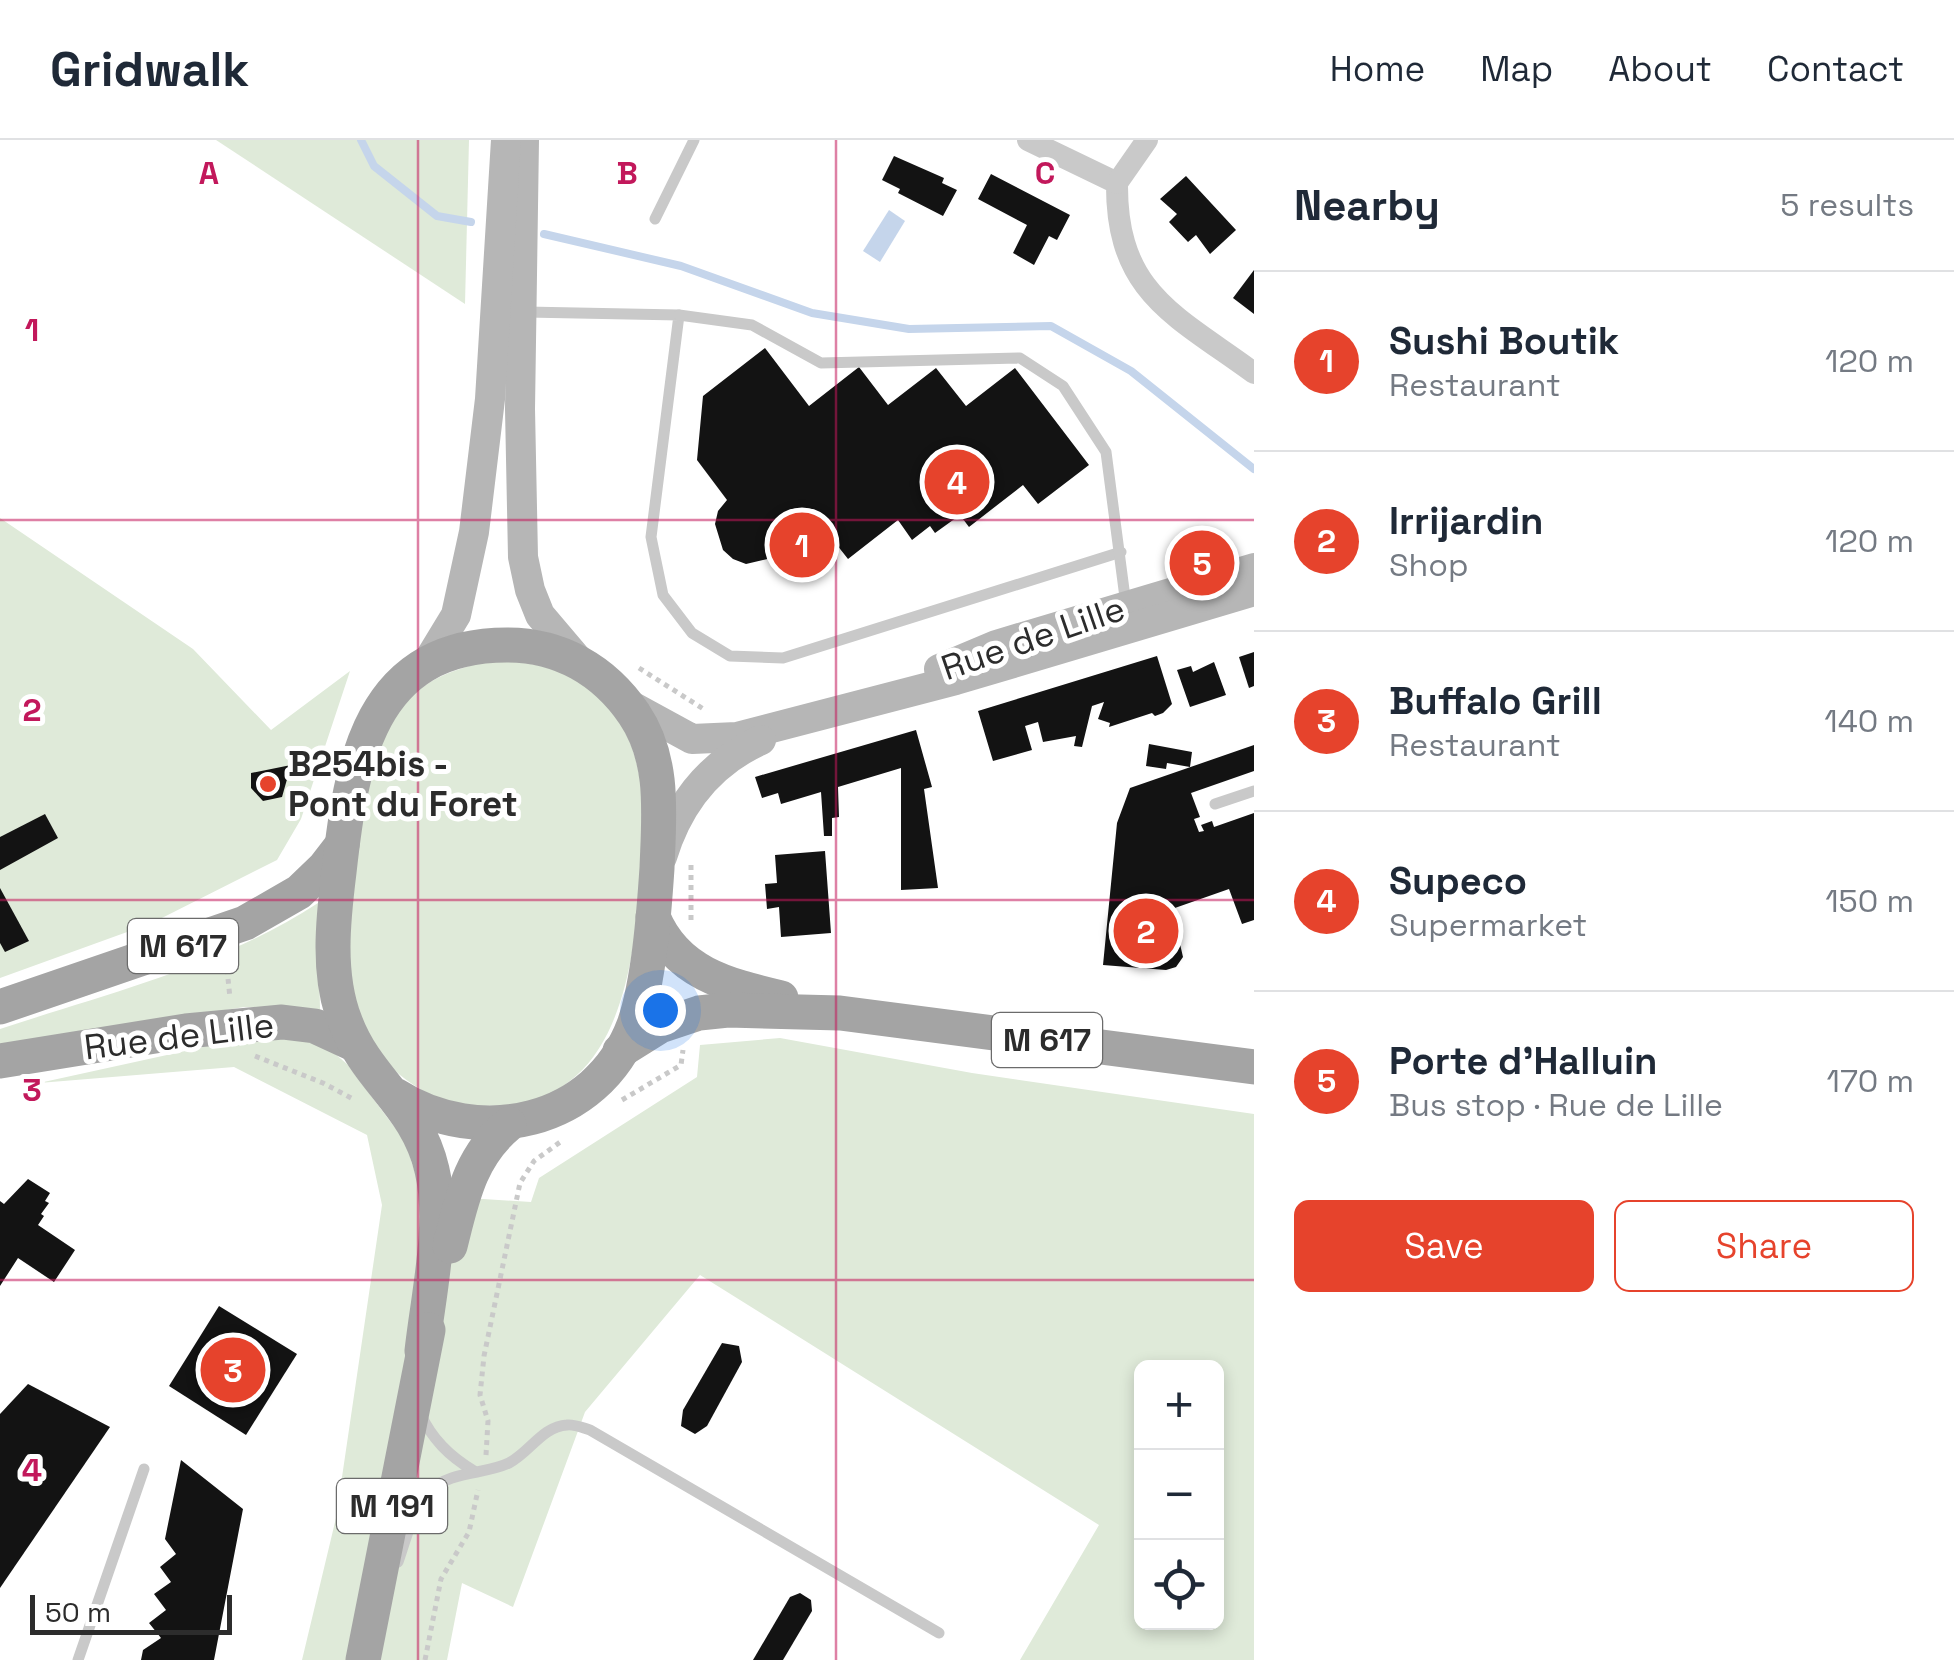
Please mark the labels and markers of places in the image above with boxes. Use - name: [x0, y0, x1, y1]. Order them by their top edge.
- pin: 4: [924, 444, 990, 520]
- pin: 1: [770, 508, 834, 582]
- pin: 5: [1170, 526, 1234, 600]
- place label: B254bis - Pont du Foret: [288, 742, 518, 826]
- marker: B254bis - Pont du Foret: [257, 773, 279, 795]
- pin: 2: [1114, 894, 1178, 968]
- pin: 3: [200, 1332, 266, 1408]

